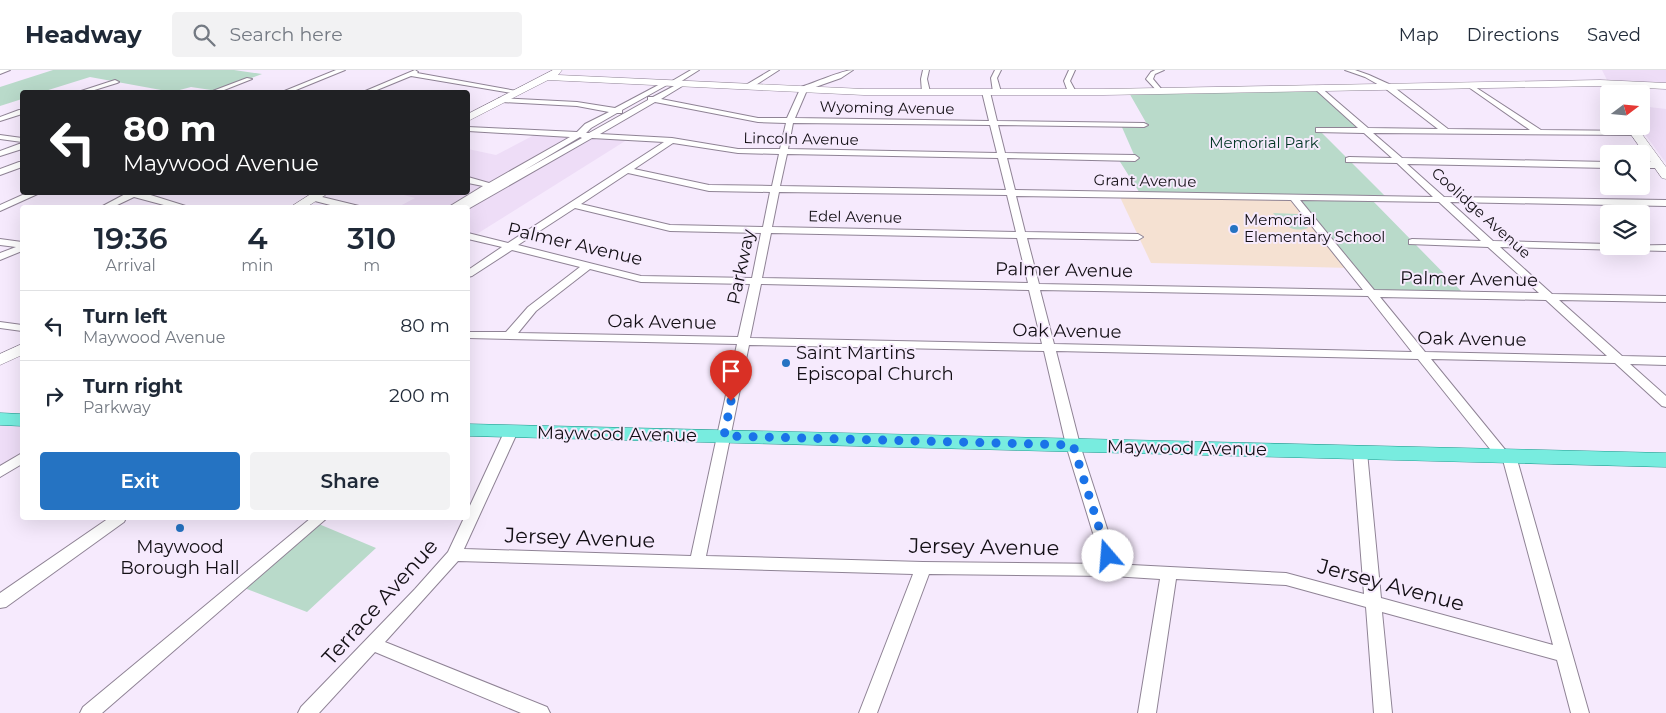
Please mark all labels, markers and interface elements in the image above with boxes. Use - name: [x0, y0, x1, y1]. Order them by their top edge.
- search box: [172, 12, 522, 57]
- text: Headway: [25, 20, 142, 49]
- icon: search: [190, 21, 218, 49]
- text: Search here: [230, 23, 343, 46]
- text: Map: [1399, 24, 1439, 46]
- text: Directions: [1467, 24, 1559, 46]
- text: Saved: [1587, 24, 1641, 46]
- north arrow: [1600, 85, 1650, 135]
- map controls: [1600, 85, 1650, 255]
- street label: Wyoming Avenue: [819, 97, 955, 118]
- text: 80 m: [123, 107, 217, 150]
- icon: left: [40, 110, 105, 175]
- street label: Lincoln Avenue: [743, 128, 859, 149]
- park label: Memorial Park: [1209, 133, 1319, 152]
- button: search: [1600, 145, 1650, 195]
- text: Maywood Avenue: [123, 150, 319, 177]
- street label: Coolidge Avenue: [1428, 163, 1535, 262]
- street label: Grant Avenue: [1094, 170, 1196, 191]
- button: layers: [1600, 205, 1650, 255]
- street label: Edel Avenue: [808, 206, 902, 227]
- place label: Memorial Elementary School: [1244, 210, 1385, 246]
- street label: Palmer Avenue: [505, 218, 645, 270]
- text: 19:36: [94, 220, 168, 257]
- text: 4: [247, 220, 268, 257]
- text: 310: [347, 220, 396, 257]
- marker: Memorial Elementary School: [1228, 223, 1240, 235]
- street label: Parkway: [722, 227, 760, 307]
- text: Arrival: [105, 256, 156, 275]
- text: min: [241, 256, 273, 275]
- text: m: [363, 256, 380, 275]
- street label: Palmer Avenue: [995, 258, 1133, 282]
- street label: Palmer Avenue: [1400, 267, 1538, 291]
- text: Turn left: [83, 305, 168, 328]
- street label: Oak Avenue: [607, 310, 717, 334]
- icon: left: [40, 312, 68, 340]
- text: 80 m: [400, 314, 450, 337]
- street label: Oak Avenue: [1012, 319, 1122, 343]
- street label: Oak Avenue: [1417, 327, 1527, 351]
- text: Maywood Avenue: [83, 328, 225, 347]
- place label: Saint Martins Episcopal Church: [796, 342, 954, 385]
- pin: [710, 350, 752, 401]
- icon: arrive: [717, 357, 745, 385]
- marker: Saint Martins Episcopal Church: [780, 357, 792, 369]
- text: Turn right: [83, 375, 183, 398]
- icon: right: [40, 382, 68, 410]
- text: 200 m: [389, 384, 450, 407]
- text: Parkway: [83, 398, 151, 417]
- street label: Maywood Avenue: [537, 422, 697, 446]
- street label: Maywood Avenue: [1107, 436, 1267, 460]
- button: Exit: [40, 452, 240, 510]
- button: Share: [250, 452, 450, 510]
- marker: Maywood Borough Hall: [174, 522, 186, 534]
- street label: Jersey Avenue: [503, 522, 656, 553]
- position arrow: [1081, 529, 1133, 581]
- street label: Jersey Avenue: [908, 533, 1059, 560]
- street label: Terrace Avenue: [317, 534, 443, 670]
- place label: Maywood Borough Hall: [120, 536, 240, 579]
- street label: Jersey Avenue: [1314, 553, 1467, 616]

